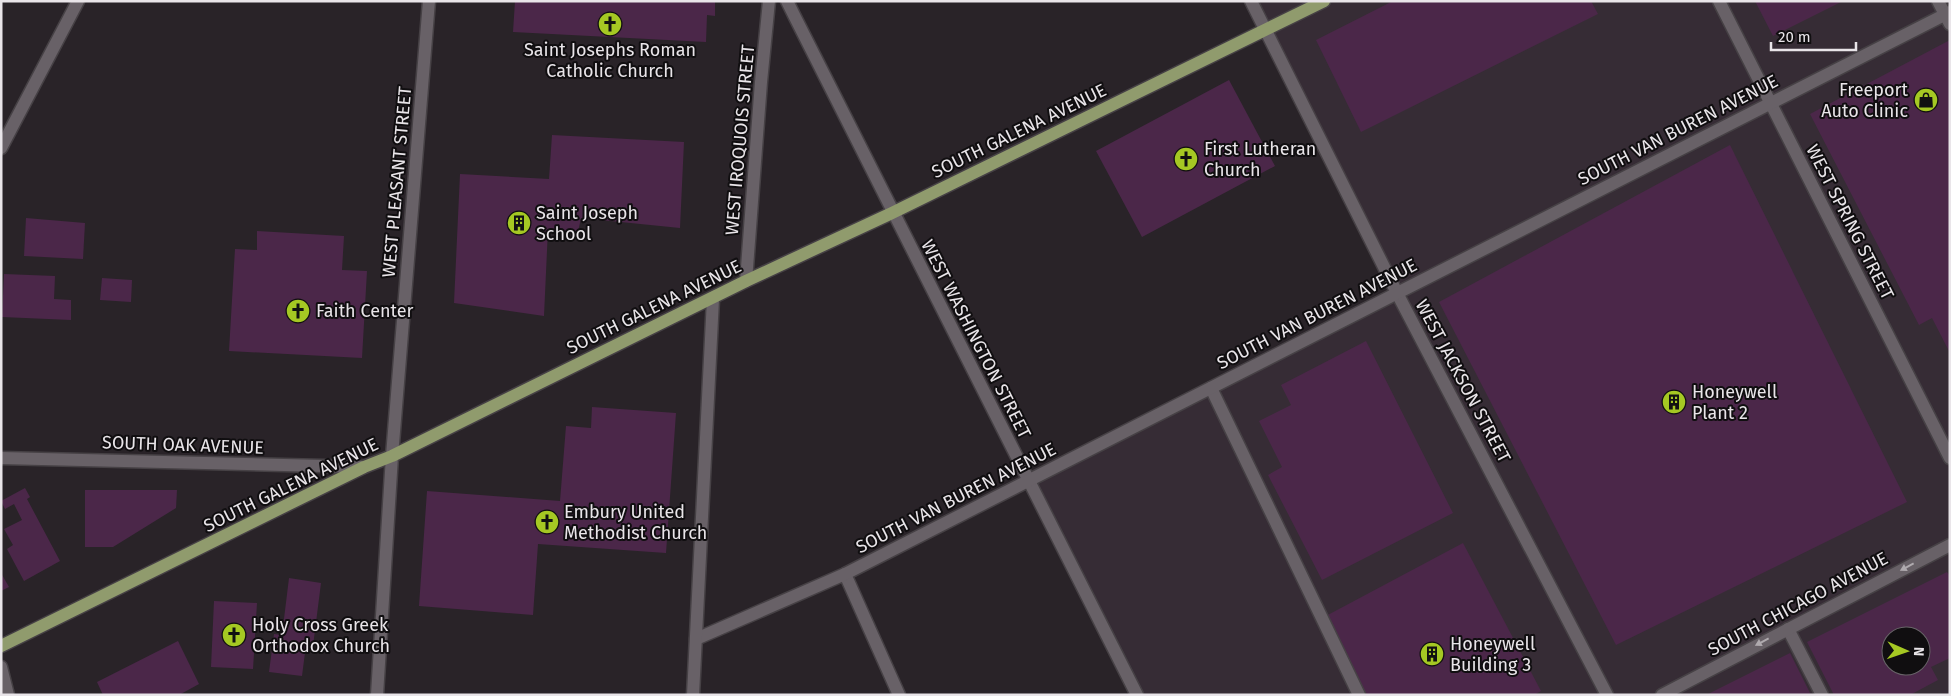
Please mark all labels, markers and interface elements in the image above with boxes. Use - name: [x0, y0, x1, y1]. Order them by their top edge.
- church icon: Saint Josephs Roman Catholic Church: [597, 11, 623, 37]
- scale bar: [1771, 20, 1856, 52]
- text: 20 m: [1778, 28, 1811, 46]
- place label: Saint Josephs Roman Catholic Church: [524, 39, 696, 82]
- street label: WEST IROQUOIS STREET: [721, 43, 759, 236]
- street label: SOUTH VAN BUREN AVENUE: [1574, 70, 1782, 190]
- street label: SOUTH GALENA AVENUE: [928, 79, 1110, 183]
- place label: Freeport Auto Clinic: [1821, 79, 1908, 122]
- street label: WEST PLEASANT STREET: [378, 85, 416, 278]
- shop icon: Freeport Auto Clinic: [1913, 87, 1939, 113]
- place label: First Lutheran Church: [1204, 138, 1316, 181]
- street label: WEST SPRING STREET: [1801, 141, 1899, 304]
- church icon: First Lutheran Church: [1173, 146, 1199, 172]
- place label: Saint Joseph School: [536, 202, 638, 245]
- building icon: Saint Joseph School: [506, 210, 532, 236]
- street label: WEST WASHINGTON STREET: [916, 236, 1036, 443]
- street label: SOUTH VAN BUREN AVENUE: [1213, 254, 1421, 374]
- street label: SOUTH GALENA AVENUE: [563, 255, 745, 359]
- street label: WEST JACKSON STREET: [1411, 296, 1516, 467]
- church icon: Faith Center: [285, 298, 311, 324]
- place label: Faith Center: [316, 300, 414, 322]
- place label: Honeywell Plant 2: [1692, 381, 1777, 424]
- building icon: Honeywell Plant 2: [1661, 389, 1687, 415]
- street label: SOUTH OAK AVENUE: [102, 431, 264, 459]
- street label: SOUTH GALENA AVENUE: [200, 433, 382, 537]
- street label: SOUTH VAN BUREN AVENUE: [852, 438, 1060, 558]
- place label: Embury United Methodist Church: [564, 501, 707, 544]
- church icon: Embury United Methodist Church: [534, 509, 560, 535]
- street label: SOUTH CHICAGO AVENUE: [1704, 547, 1892, 661]
- one-way arrow: [1899, 563, 1914, 571]
- place label: Holy Cross Greek Orthodox Church: [252, 614, 390, 657]
- church icon: Holy Cross Greek Orthodox Church: [221, 622, 247, 648]
- north arrow: [1881, 626, 1931, 676]
- place label: Honeywell Building 3: [1450, 633, 1535, 676]
- one-way arrow: [1755, 638, 1770, 646]
- building icon: Honeywell Building 3: [1419, 641, 1445, 667]
- text: N: [1910, 646, 1927, 656]

